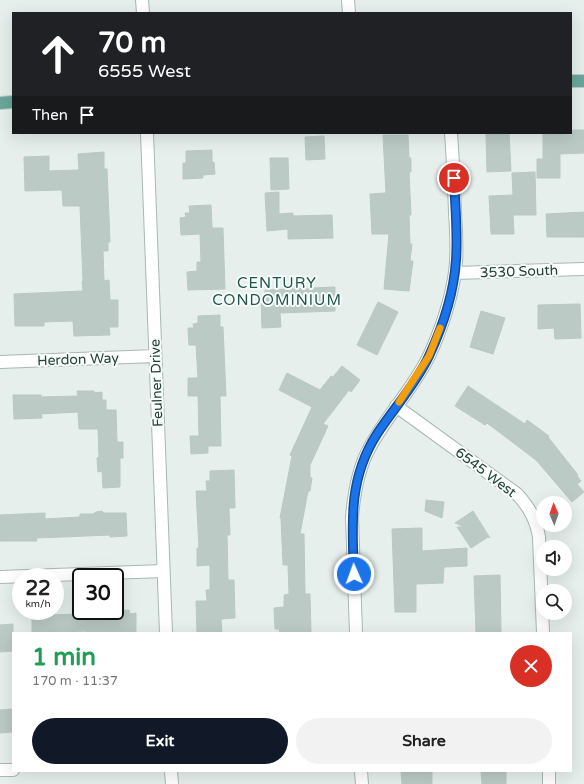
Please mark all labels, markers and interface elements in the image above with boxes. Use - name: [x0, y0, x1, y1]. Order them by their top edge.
- text: 70 m: [98, 26, 166, 60]
- icon: ahead: [32, 28, 84, 80]
- text: 6555 West: [98, 60, 191, 82]
- icon: arrive: [76, 104, 98, 126]
- text: Then: [32, 106, 68, 124]
- pin: [437, 161, 471, 195]
- icon: arrive: [443, 167, 465, 189]
- street label: 3530 South: [480, 262, 558, 281]
- district label: CENTURY CONDOMINIUM: [212, 274, 342, 309]
- street label: Feulner Drive: [146, 339, 167, 427]
- street label: Herdon Way: [37, 350, 120, 369]
- street label: 6545 West: [452, 444, 520, 501]
- north arrow: [536, 496, 572, 532]
- map controls: [536, 496, 572, 620]
- button: sound: [536, 540, 572, 576]
- position arrow: [333, 553, 375, 595]
- speed limit sign: 30: [72, 568, 124, 620]
- text: 22: [25, 577, 51, 601]
- button: search: [536, 584, 572, 620]
- text: km/h: [25, 598, 51, 610]
- text: 1 min: [32, 643, 96, 672]
- button: close: [510, 645, 552, 687]
- text: 170 m · 11:37: [32, 673, 118, 689]
- button: Exit: [32, 718, 288, 764]
- button: Share: [296, 718, 552, 764]

